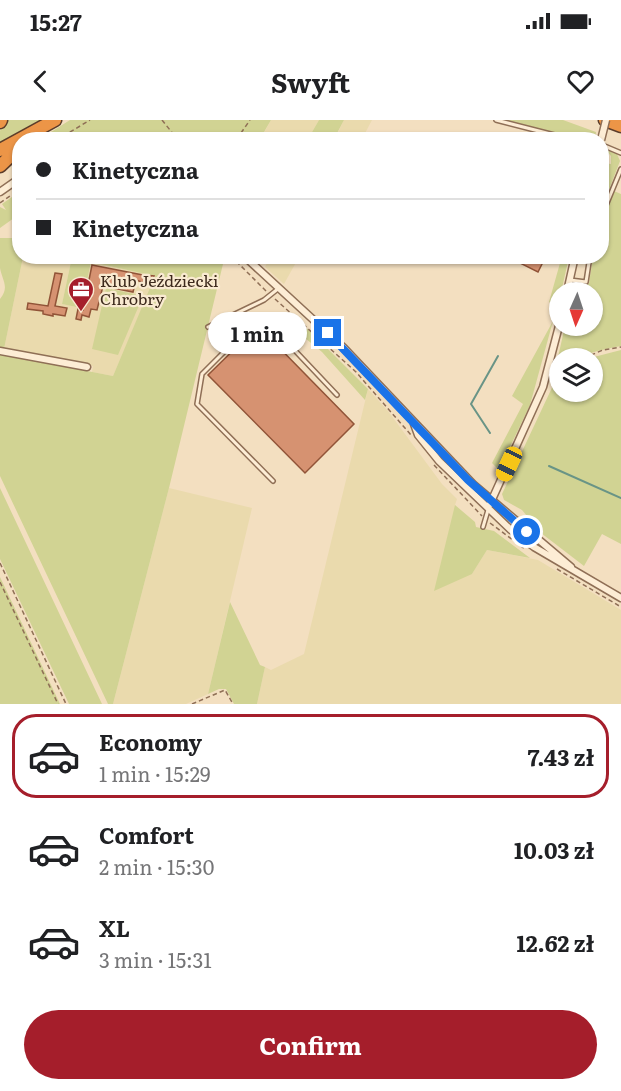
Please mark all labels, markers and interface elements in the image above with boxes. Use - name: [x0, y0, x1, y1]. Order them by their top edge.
- text: 15:27: [30, 5, 82, 38]
- text: Swyft: [271, 61, 350, 101]
- icon: back: [24, 65, 57, 98]
- icon: heart: [564, 65, 597, 98]
- text: Kinetyczna: [72, 153, 199, 186]
- text: Kinetyczna: [72, 211, 199, 244]
- place label: Klub Jeździecki Chrobry: [100, 268, 218, 310]
- office icon: Klub Jeździecki Chrobry: [66, 275, 96, 313]
- north arrow: [549, 282, 603, 336]
- map controls: [549, 282, 603, 402]
- callout: 1 min: [208, 312, 307, 354]
- text: 1 min: [231, 318, 284, 348]
- route end: [314, 319, 341, 346]
- button: layers: [549, 348, 603, 402]
- car: [493, 444, 525, 484]
- route start: [513, 518, 540, 545]
- text: Economy: [99, 725, 202, 758]
- icon: car: [27, 729, 81, 783]
- text: 7.43 zł: [528, 740, 594, 773]
- text: 1 min · 15:29: [99, 758, 210, 788]
- text: Comfort: [99, 818, 194, 851]
- icon: car: [27, 822, 81, 876]
- text: 10.03 zł: [514, 833, 594, 866]
- text: 2 min · 15:30: [99, 851, 214, 881]
- text: XL: [99, 911, 130, 944]
- icon: car: [27, 915, 81, 969]
- text: 12.62 zł: [517, 926, 594, 959]
- text: 3 min · 15:31: [99, 944, 212, 974]
- button: Confirm: [24, 1010, 597, 1079]

